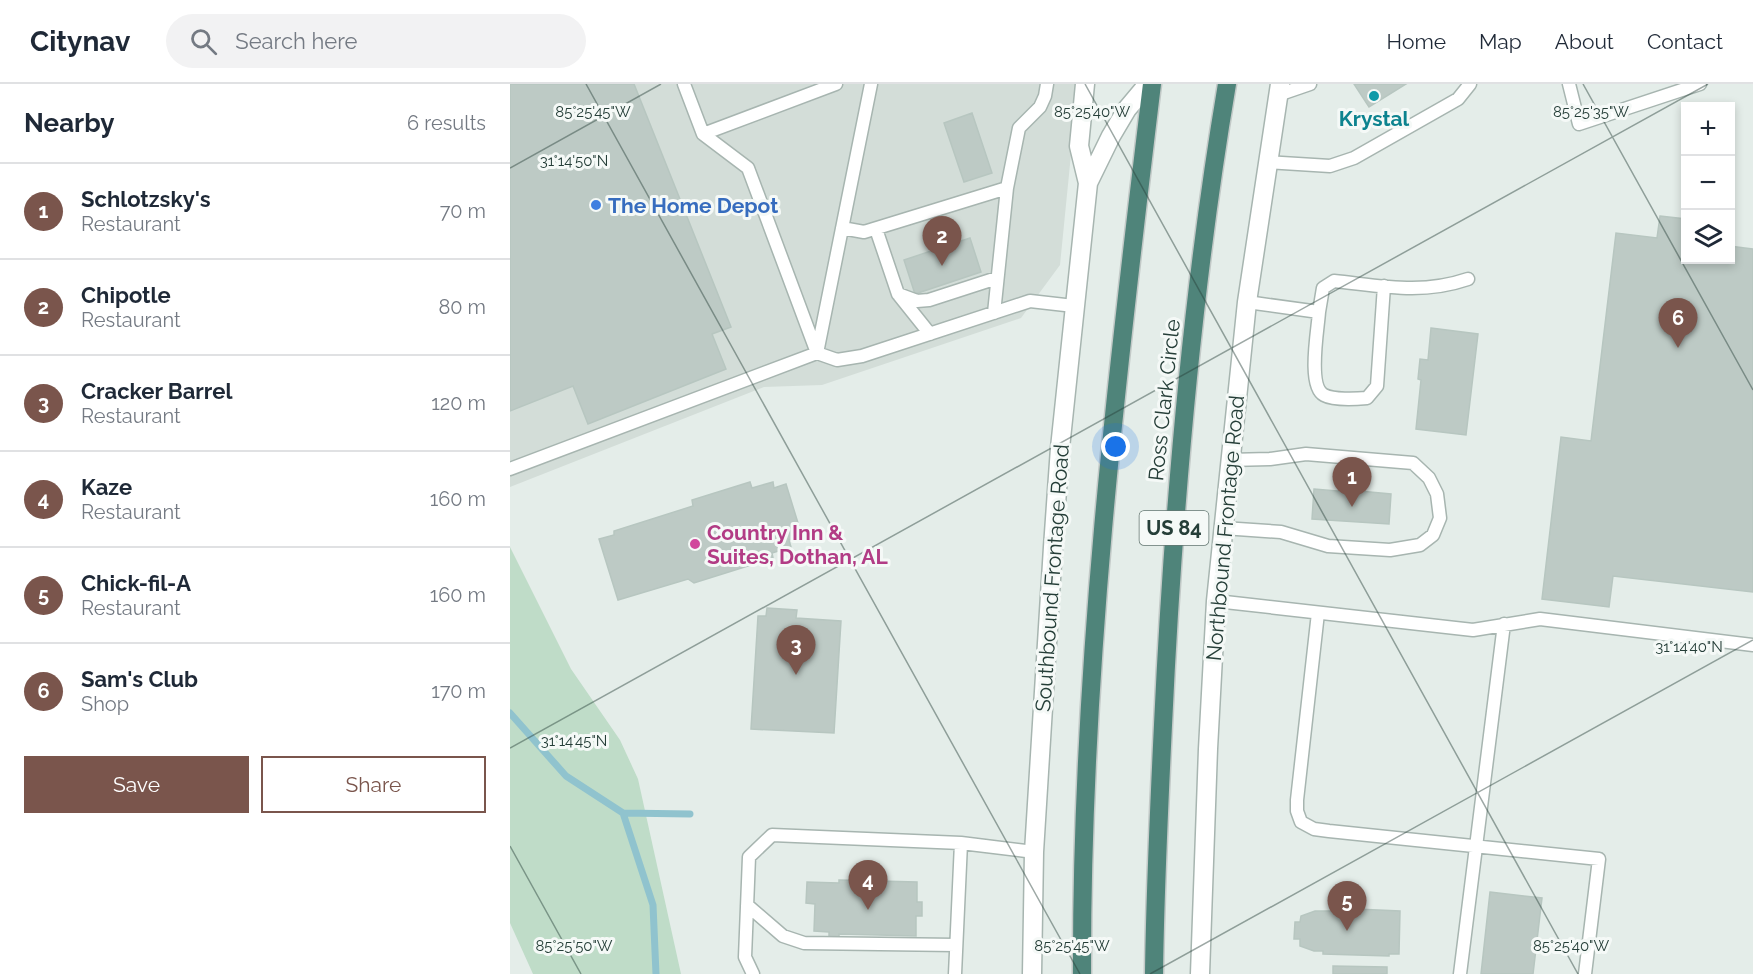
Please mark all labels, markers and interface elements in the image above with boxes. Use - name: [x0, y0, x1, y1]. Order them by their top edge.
- search box: [166, 14, 586, 68]
- text: Citynav: [30, 25, 130, 58]
- icon: search: [187, 25, 220, 58]
- text: Search here: [235, 28, 357, 54]
- text: Home: [1387, 29, 1446, 54]
- text: Map: [1479, 29, 1522, 54]
- text: About: [1555, 29, 1614, 54]
- text: Contact: [1647, 29, 1723, 54]
- marker: Krystal: [1367, 89, 1381, 103]
- map controls: [1681, 102, 1735, 264]
- button: +: [1681, 102, 1735, 156]
- text: 85°25'45"W: [555, 103, 631, 121]
- text: 85°25'40"W: [1054, 103, 1130, 121]
- text: 85°25'35"W: [1553, 103, 1629, 121]
- place label: Krystal: [1339, 106, 1410, 131]
- text: Nearby: [24, 108, 114, 138]
- text: 6 results: [407, 111, 486, 135]
- text: 31°14'50"N: [540, 152, 608, 170]
- button: −: [1681, 156, 1735, 210]
- text: Schlotzsky's: [81, 186, 211, 212]
- place label: The Home Depot: [608, 193, 778, 218]
- marker: The Home Depot: [589, 198, 603, 212]
- text: 1: [39, 199, 48, 223]
- text: 70 m: [440, 199, 486, 223]
- button: layers: [1681, 210, 1735, 264]
- text: Restaurant: [81, 212, 181, 236]
- pin: 2: [922, 216, 962, 266]
- text: Chipotle: [81, 282, 171, 308]
- text: 2: [38, 295, 49, 319]
- text: 80 m: [438, 295, 486, 319]
- pin: 6: [1658, 298, 1698, 348]
- text: Restaurant: [81, 308, 181, 332]
- street label: Ross Clark Circle: [1143, 318, 1185, 482]
- text: Cracker Barrel: [81, 378, 232, 404]
- text: 3: [38, 391, 49, 415]
- text: 120 m: [431, 391, 486, 415]
- street label: Northbound Frontage Road: [1201, 394, 1249, 662]
- text: Restaurant: [81, 404, 181, 428]
- your location: [1101, 432, 1130, 461]
- street label: Southbound Frontage Road: [1030, 443, 1074, 713]
- pin: 1: [1332, 458, 1372, 507]
- text: Kaze: [81, 474, 132, 500]
- text: 4: [38, 487, 49, 511]
- text: 160 m: [430, 487, 486, 511]
- text: Restaurant: [81, 500, 181, 524]
- road number: US 84: [1140, 511, 1208, 545]
- place label: Country Inn & Suites, Dothan, AL: [707, 520, 888, 569]
- marker: Country Inn & Suites, Dothan, AL: [688, 537, 702, 551]
- text: Chick-fil-A: [81, 570, 191, 596]
- text: 5: [38, 583, 49, 607]
- text: 160 m: [430, 583, 486, 607]
- text: Restaurant: [81, 596, 181, 620]
- pin: 3: [776, 626, 816, 675]
- text: 31°14'40"N: [1655, 638, 1723, 656]
- text: Sam's Club: [81, 666, 198, 692]
- text: 6: [37, 679, 50, 703]
- text: 170 m: [431, 679, 486, 703]
- text: Shop: [81, 692, 129, 716]
- text: 31°14'45"N: [541, 732, 607, 750]
- button: Save: [24, 756, 249, 813]
- button: Share: [261, 756, 486, 813]
- pin: 4: [848, 860, 888, 910]
- pin: 5: [1328, 882, 1366, 931]
- text: 85°25'50"W: [535, 937, 613, 955]
- text: 85°25'45"W: [1034, 937, 1110, 955]
- text: 85°25'40"W: [1533, 937, 1609, 955]

